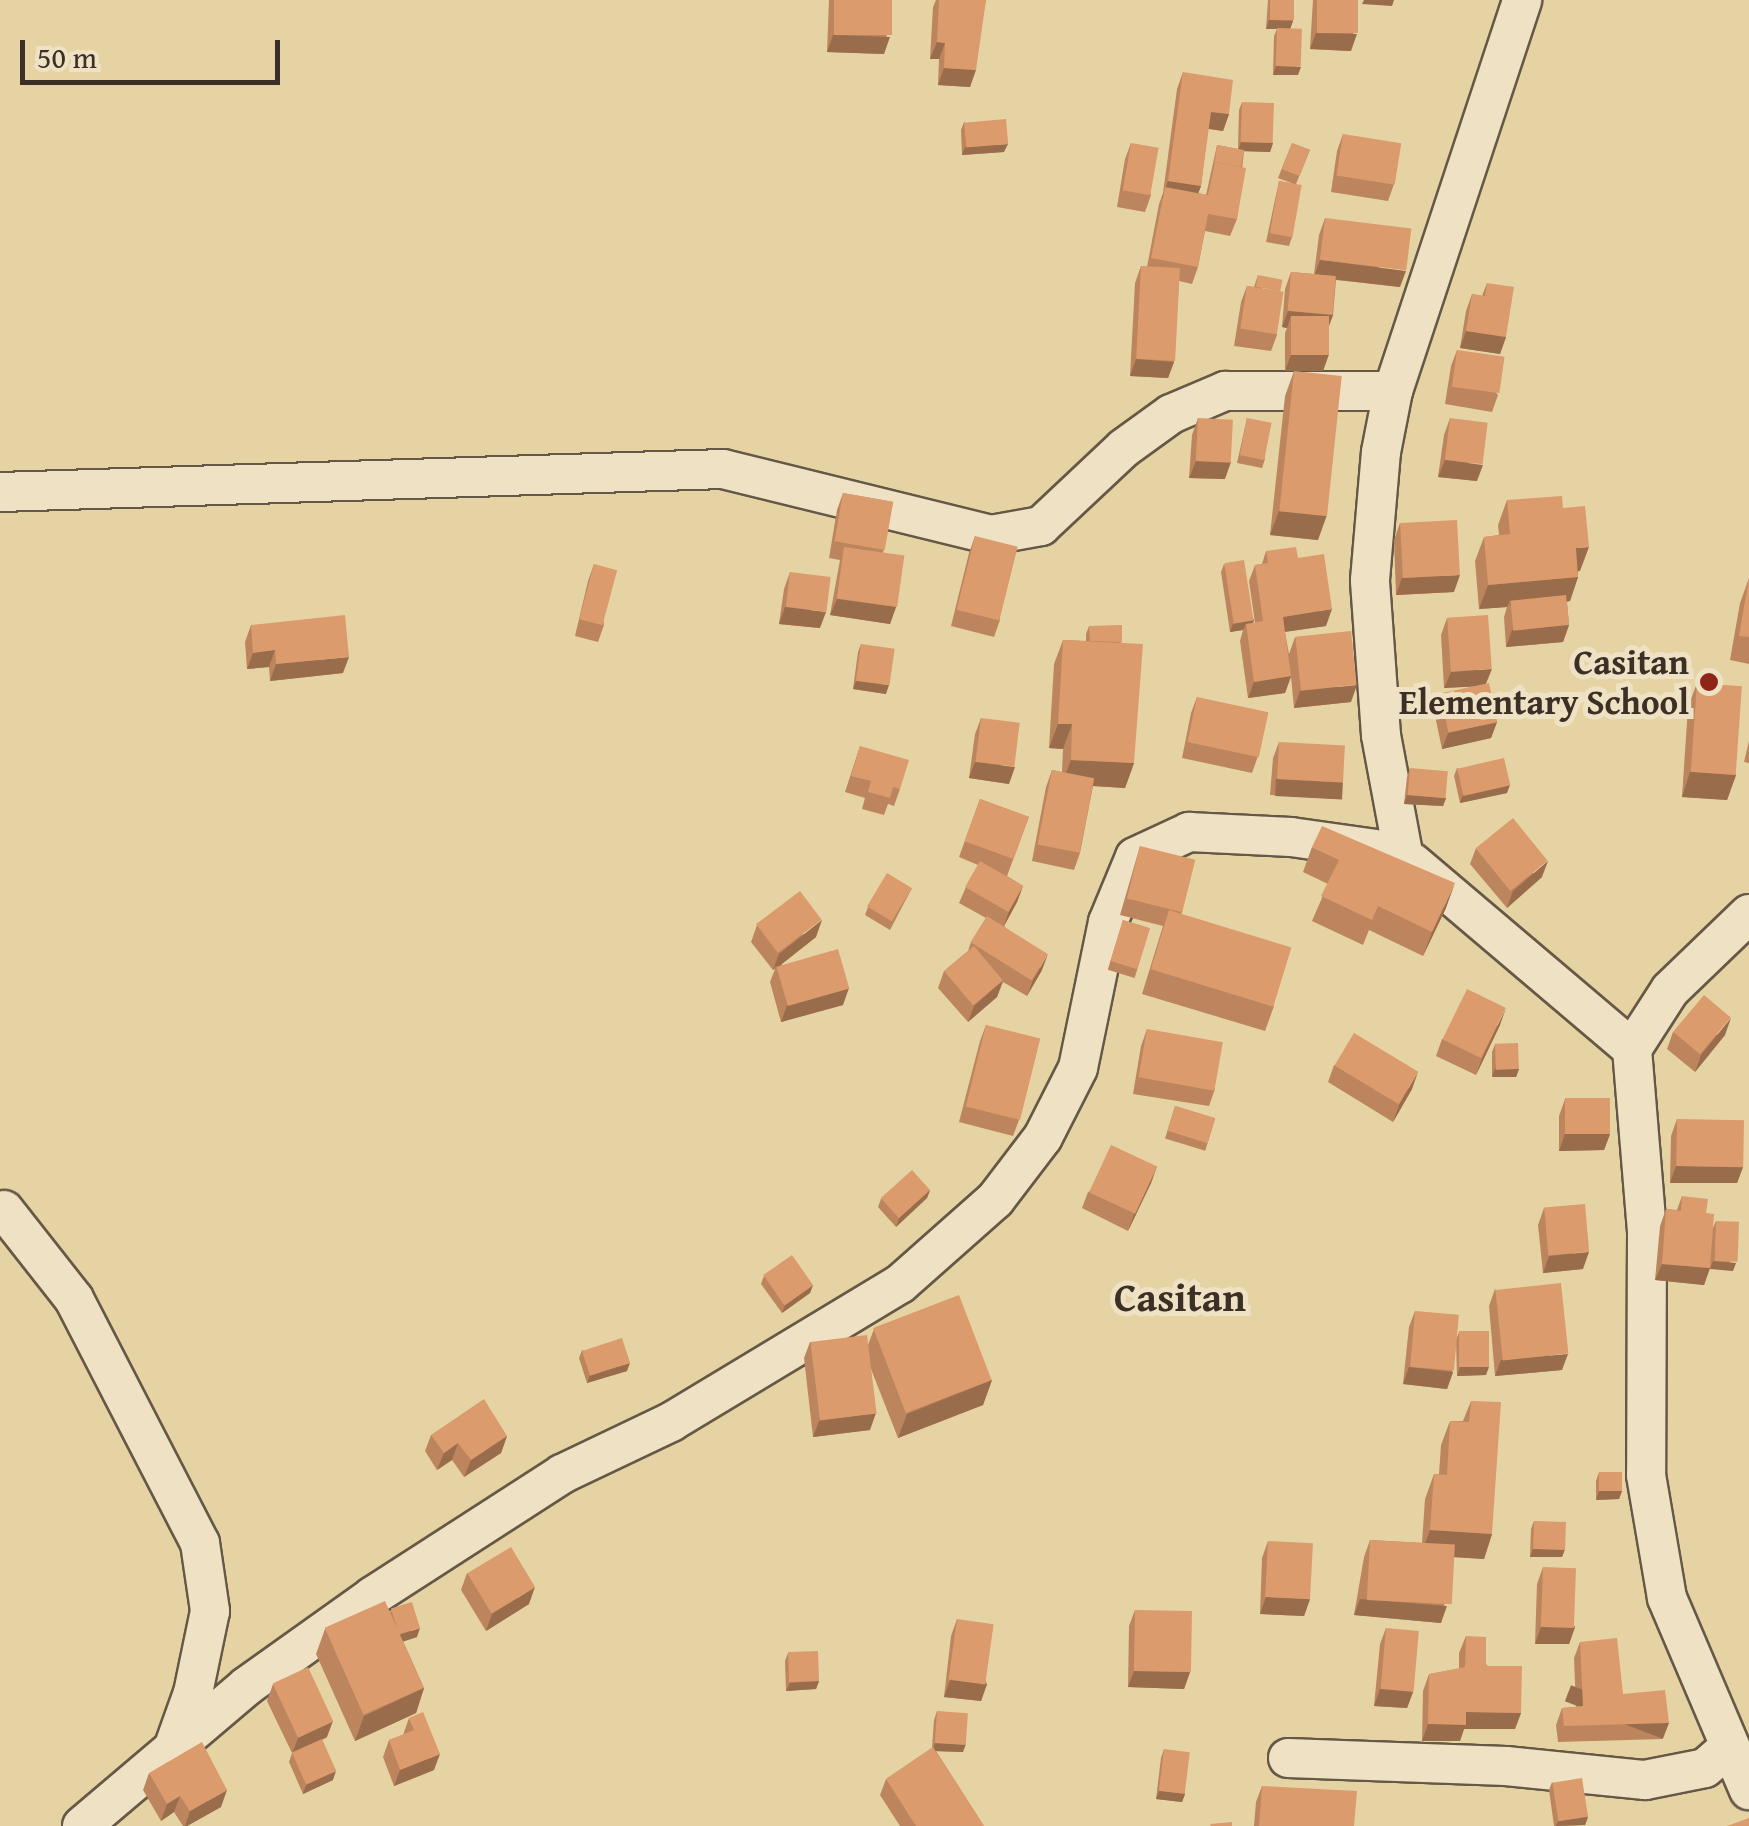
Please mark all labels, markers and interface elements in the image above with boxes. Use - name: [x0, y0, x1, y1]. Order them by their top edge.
- scale bar: [25, 20, 285, 82]
- text: 50 m: [37, 35, 97, 79]
- place label: Casitan Elementary School: [1399, 641, 1689, 723]
- marker: Casitan Elementary School: [1698, 671, 1720, 693]
- district label: Casitan: [1114, 1273, 1246, 1321]

